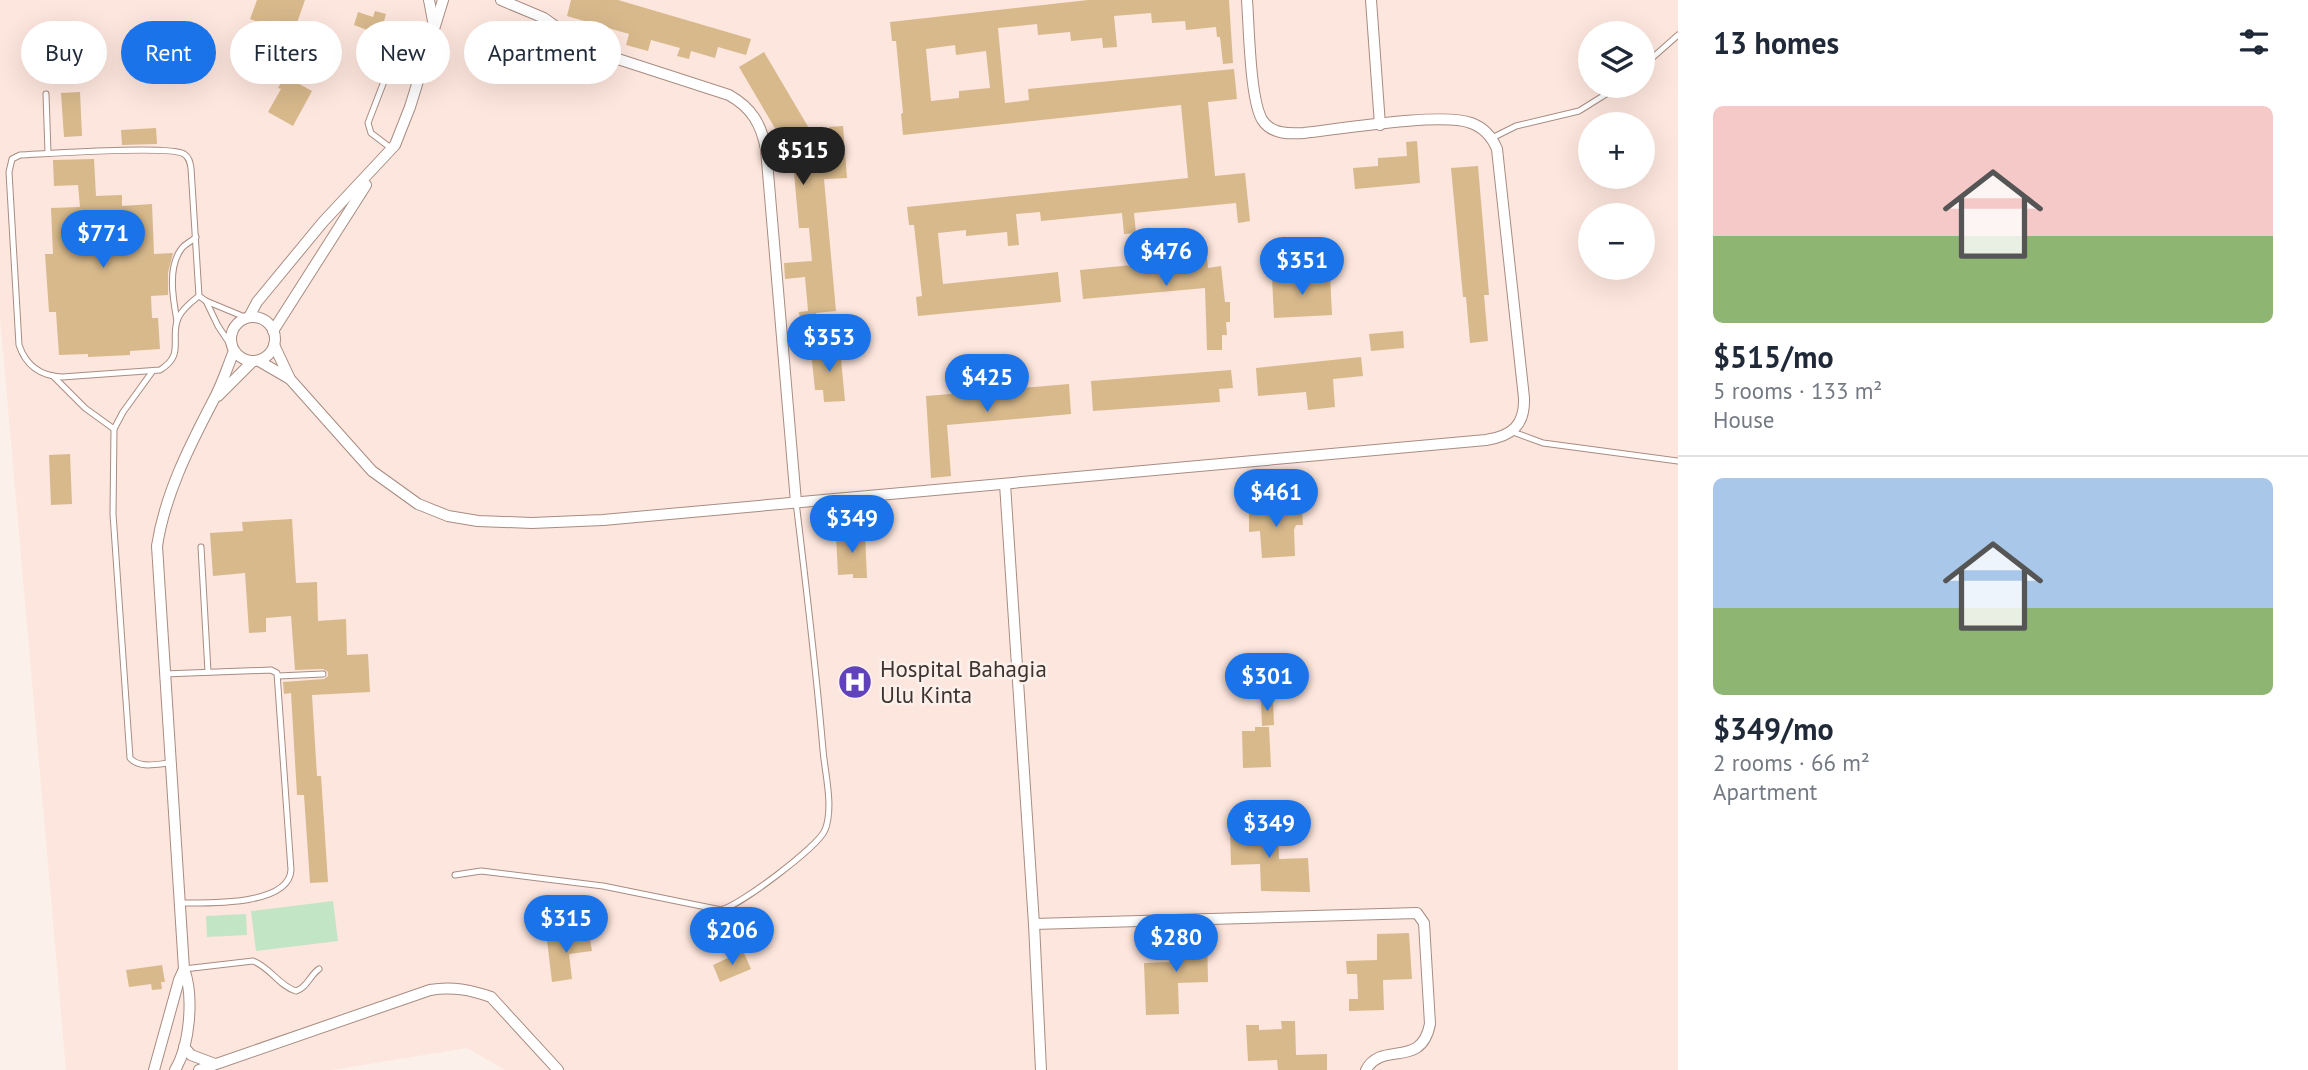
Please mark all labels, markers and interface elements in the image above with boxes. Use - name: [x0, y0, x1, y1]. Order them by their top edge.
- chip: Buy: [21, 21, 107, 84]
- chip: Rent: [121, 21, 216, 84]
- chip: Filters: [230, 21, 342, 84]
- chip: New: [356, 21, 450, 84]
- chip: Apartment: [464, 21, 621, 84]
- map controls: [1578, 21, 1655, 280]
- button: layers: [1578, 21, 1655, 98]
- text: 13 homes: [1713, 23, 1839, 62]
- icon: filters: [2235, 23, 2273, 61]
- button: +: [1578, 112, 1655, 189]
- pin: $515: [762, 128, 844, 187]
- text: $515: [777, 135, 829, 164]
- icon: home: [1930, 151, 2056, 277]
- button: −: [1578, 203, 1655, 280]
- pin: $771: [62, 210, 144, 270]
- text: $771: [77, 218, 129, 247]
- pin: $476: [1125, 229, 1207, 288]
- text: $476: [1140, 236, 1192, 265]
- pin: $351: [1261, 238, 1343, 297]
- text: $351: [1276, 245, 1328, 274]
- pin: $353: [788, 314, 870, 374]
- text: $353: [803, 322, 855, 351]
- text: $515/mo: [1713, 337, 1834, 376]
- pin: $425: [946, 354, 1028, 414]
- text: $425: [961, 362, 1013, 391]
- text: 5 rooms · 133 m²: [1713, 376, 1882, 405]
- text: House: [1713, 405, 1775, 434]
- pin: $461: [1235, 470, 1317, 529]
- text: $461: [1250, 477, 1302, 506]
- pin: $349: [811, 496, 893, 555]
- text: $349: [826, 503, 878, 532]
- icon: home: [1930, 523, 2056, 649]
- place label: Hospital Bahagia Ulu Kinta: [880, 654, 1047, 709]
- pin: $301: [1226, 654, 1308, 713]
- text: $301: [1241, 661, 1293, 690]
- hospital icon: Hospital Bahagia Ulu Kinta: [836, 663, 874, 701]
- text: $349/mo: [1713, 709, 1834, 748]
- text: 2 rooms · 66 m²: [1713, 748, 1870, 777]
- text: Apartment: [1713, 777, 1817, 806]
- pin: $349: [1228, 800, 1310, 860]
- text: $349: [1243, 808, 1295, 837]
- pin: $315: [525, 895, 607, 955]
- text: $315: [540, 903, 592, 932]
- pin: $206: [691, 908, 773, 967]
- pin: $280: [1135, 914, 1217, 974]
- text: $206: [706, 915, 758, 944]
- text: $280: [1150, 922, 1202, 951]

